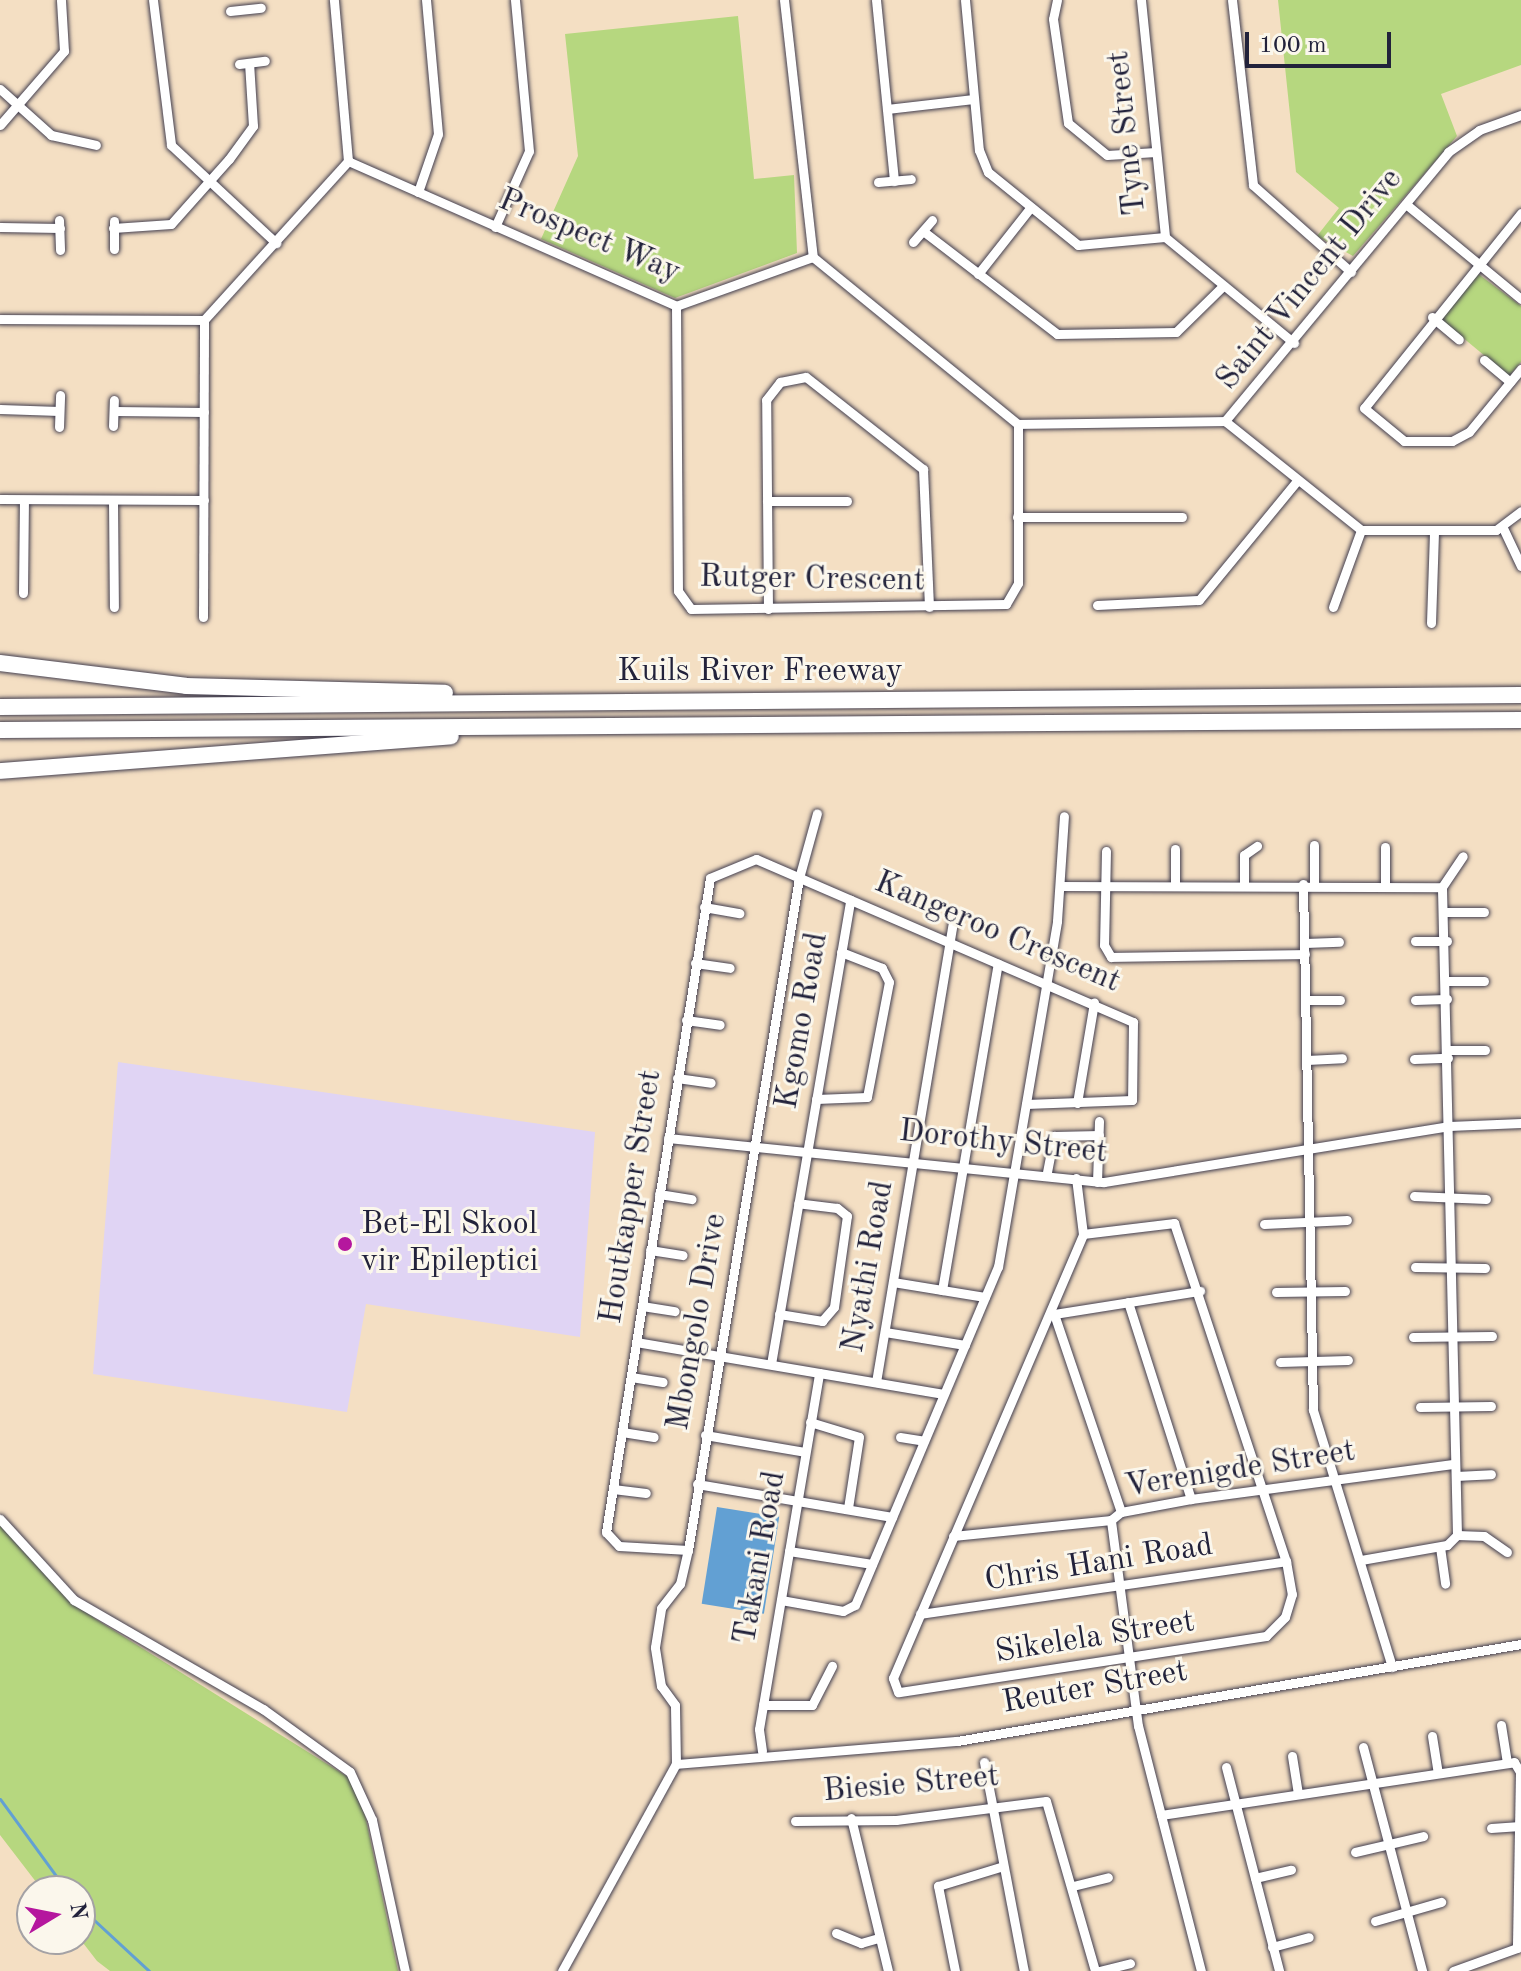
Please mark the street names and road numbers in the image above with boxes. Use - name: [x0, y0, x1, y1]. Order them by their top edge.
- street label: Tyne Street: [1100, 49, 1156, 217]
- street label: Saint Vincent Drive: [1209, 161, 1411, 399]
- street label: Prospect Way: [492, 181, 686, 293]
- street label: Rutger Crescent: [699, 559, 925, 601]
- street label: Kuils River Freeway: [617, 653, 903, 691]
- street label: Kangeroo Crescent: [868, 864, 1126, 1002]
- street label: Kgomo Road: [769, 930, 837, 1112]
- street label: Houtkapper Street: [593, 1067, 671, 1327]
- street label: Dorothy Street: [897, 1113, 1109, 1173]
- street label: Nyathi Road: [835, 1178, 903, 1356]
- street label: Mbongolo Drive: [660, 1210, 736, 1434]
- street label: Verenigde Street: [1122, 1433, 1358, 1507]
- street label: Takani Road: [727, 1468, 795, 1648]
- street label: Chris Hani Road: [982, 1527, 1216, 1601]
- street label: Sikelela Street: [993, 1603, 1197, 1673]
- street label: Reuter Street: [999, 1653, 1191, 1723]
- street label: Biesie Street: [821, 1758, 1001, 1812]

